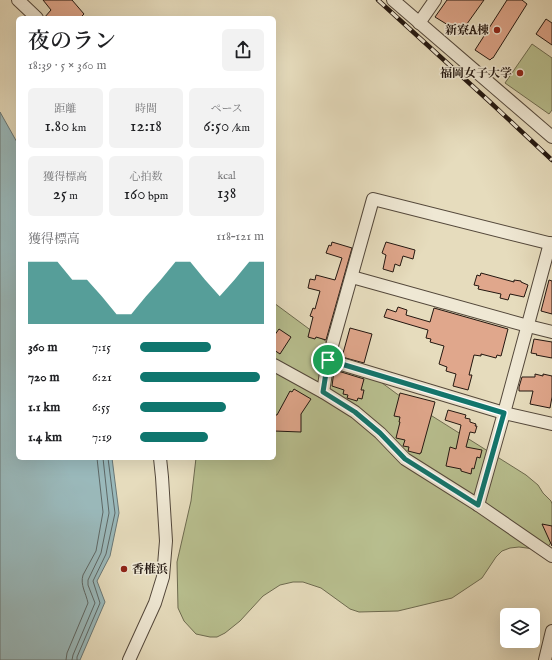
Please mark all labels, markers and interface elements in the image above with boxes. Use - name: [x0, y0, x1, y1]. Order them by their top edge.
- place label: 新寮A棟: [445, 23, 489, 38]
- marker: 新寮A棟: [492, 25, 502, 35]
- text: 夜のラン: [28, 28, 116, 56]
- button: share: [222, 29, 264, 71]
- text: 18:39 · 5 × 360 m: [28, 57, 107, 74]
- place label: 福岡女子大学: [440, 66, 512, 81]
- marker: 福岡女子大学: [515, 68, 525, 78]
- text: 距離: [54, 102, 76, 116]
- text: 時間: [135, 102, 157, 116]
- text: ペース: [210, 102, 243, 116]
- text: 1.80: [44, 116, 69, 137]
- text: 12:18: [130, 116, 162, 137]
- text: 6:50: [203, 116, 229, 137]
- text: km: [69, 121, 86, 135]
- text: /km: [229, 121, 250, 135]
- text: kcal: [217, 169, 236, 183]
- text: 獲得標高: [43, 170, 87, 184]
- text: 心拍数: [129, 170, 162, 184]
- text: 138: [217, 183, 236, 204]
- text: 25: [53, 184, 67, 205]
- text: 160: [124, 184, 146, 205]
- text: m: [67, 189, 78, 203]
- text: bpm: [146, 189, 168, 203]
- text: 118–121 m: [216, 228, 264, 245]
- text: 獲得標高: [28, 231, 80, 248]
- text: 360 m: [28, 339, 58, 356]
- text: 7:15: [92, 339, 111, 356]
- pin: [311, 343, 345, 377]
- icon: arrive: [317, 349, 339, 371]
- text: 720 m: [28, 369, 59, 386]
- text: 6:21: [92, 369, 112, 386]
- text: 1.1 km: [28, 399, 60, 416]
- text: 6:55: [92, 399, 110, 416]
- text: 1.4 km: [28, 429, 62, 446]
- text: 7:19: [92, 429, 112, 446]
- place label: 香椎浜: [132, 562, 168, 577]
- marker: 香椎浜: [119, 564, 129, 574]
- map controls: [500, 608, 540, 648]
- button: layers: [500, 608, 540, 648]

